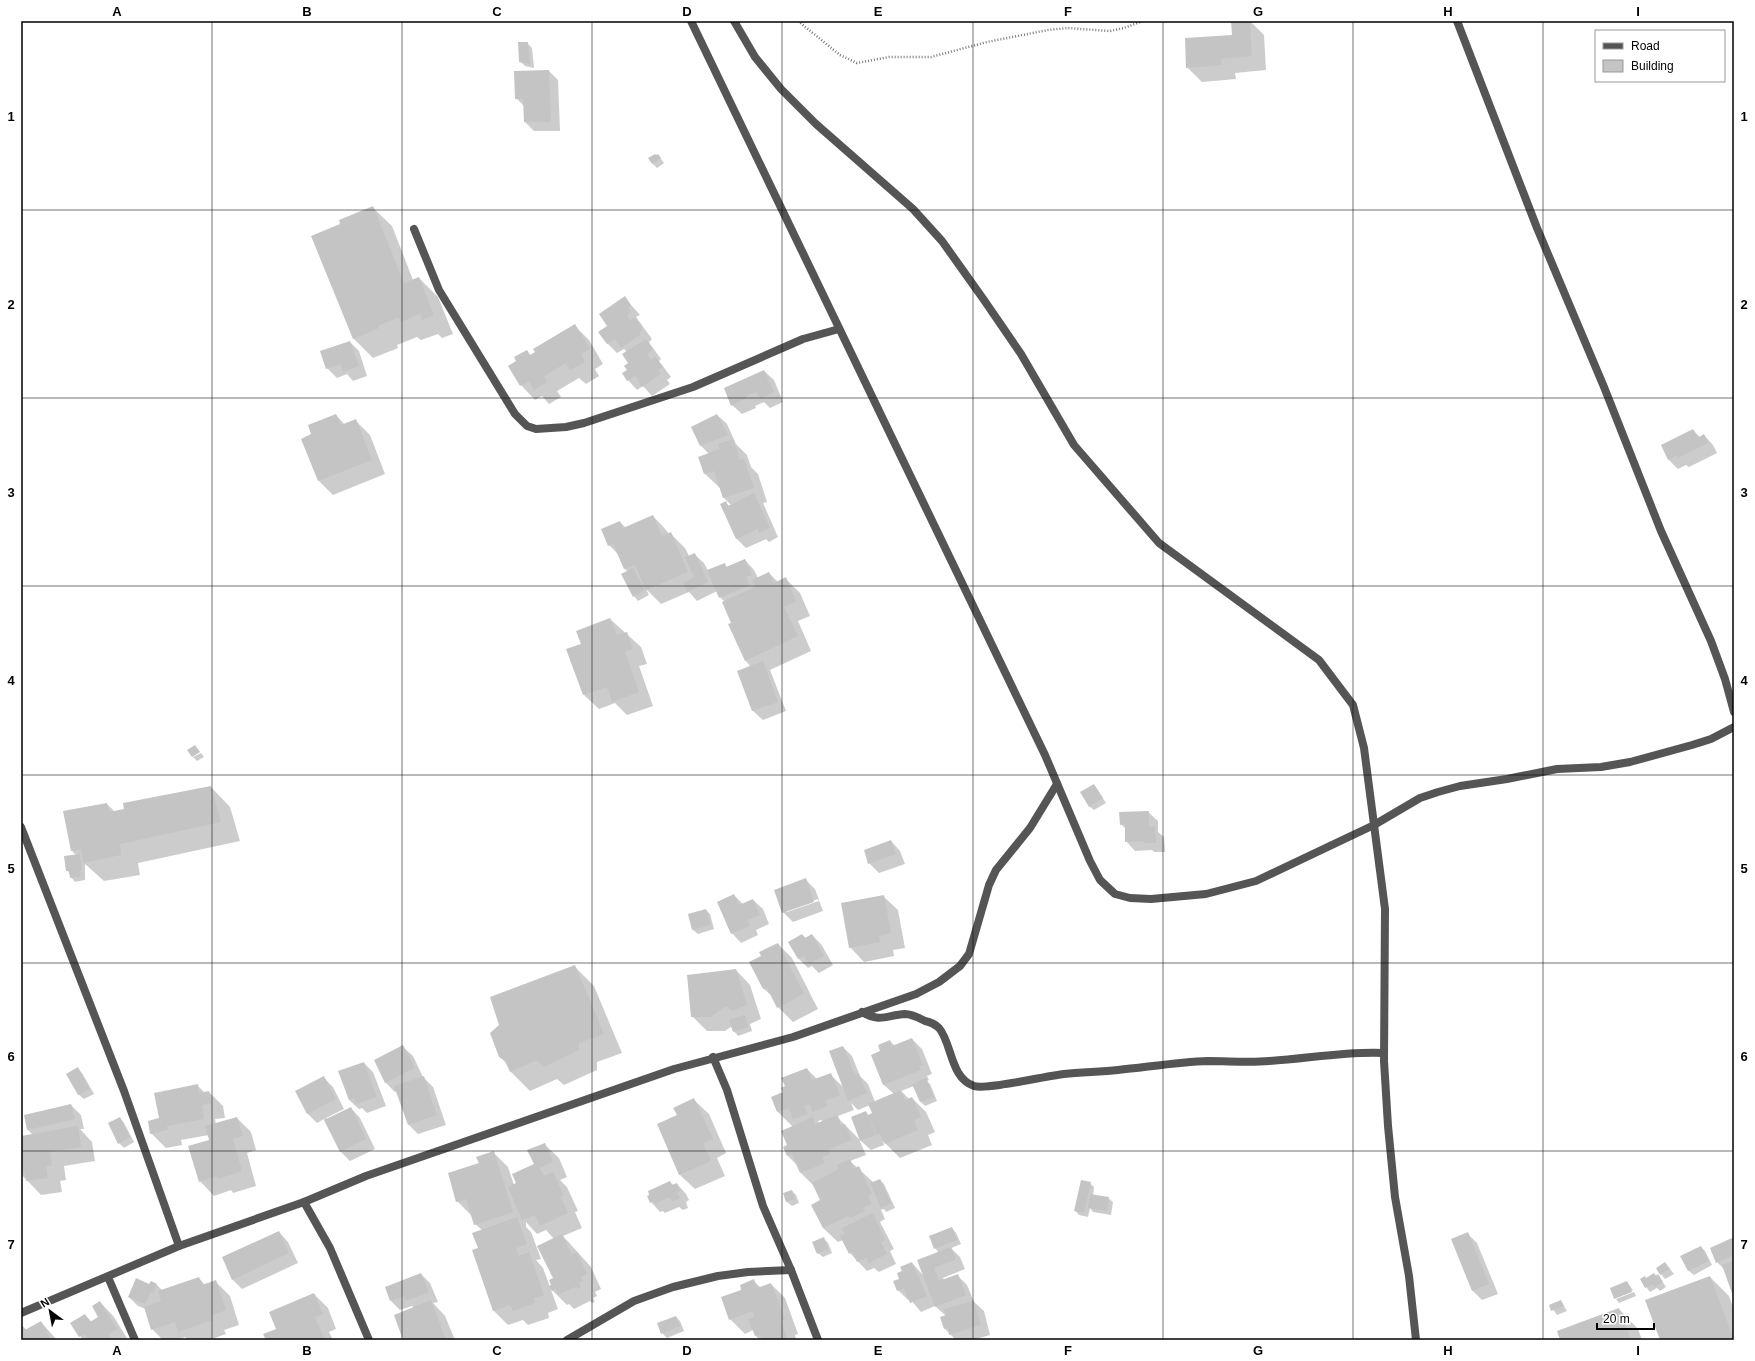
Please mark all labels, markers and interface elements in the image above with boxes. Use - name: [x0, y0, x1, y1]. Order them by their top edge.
- text: A: [112, 4, 122, 19]
- text: B: [302, 4, 312, 19]
- text: C: [492, 4, 502, 19]
- text: D: [682, 4, 692, 19]
- text: E: [874, 4, 883, 19]
- text: F: [1064, 4, 1072, 19]
- text: G: [1253, 4, 1263, 19]
- text: H: [1443, 4, 1453, 19]
- text: I: [1636, 4, 1640, 19]
- legend: [1595, 30, 1725, 82]
- text: Road: [1631, 39, 1660, 53]
- text: Building: [1631, 59, 1674, 73]
- text: 1: [7, 109, 15, 124]
- text: 1: [1740, 109, 1748, 124]
- text: 2: [7, 297, 15, 312]
- text: 2: [1740, 297, 1748, 312]
- text: 3: [7, 485, 15, 500]
- text: 3: [1740, 485, 1748, 500]
- text: 4: [7, 673, 15, 688]
- text: 4: [1740, 673, 1748, 688]
- text: 5: [7, 861, 15, 876]
- text: 5: [1740, 861, 1748, 876]
- text: 6: [7, 1049, 15, 1064]
- text: 6: [1740, 1049, 1748, 1064]
- text: 7: [7, 1237, 15, 1252]
- text: 7: [1740, 1237, 1748, 1252]
- north arrow: [30, 1291, 70, 1331]
- text: N: [38, 1295, 51, 1310]
- scale bar: [1597, 1305, 1654, 1331]
- text: 20 m: [1603, 1312, 1630, 1326]
- text: A: [112, 1343, 122, 1358]
- text: B: [302, 1343, 312, 1358]
- text: C: [492, 1343, 502, 1358]
- text: D: [682, 1343, 692, 1358]
- text: E: [874, 1343, 883, 1358]
- text: F: [1064, 1343, 1072, 1358]
- text: G: [1253, 1343, 1263, 1358]
- text: H: [1443, 1343, 1453, 1358]
- text: I: [1636, 1343, 1640, 1358]

